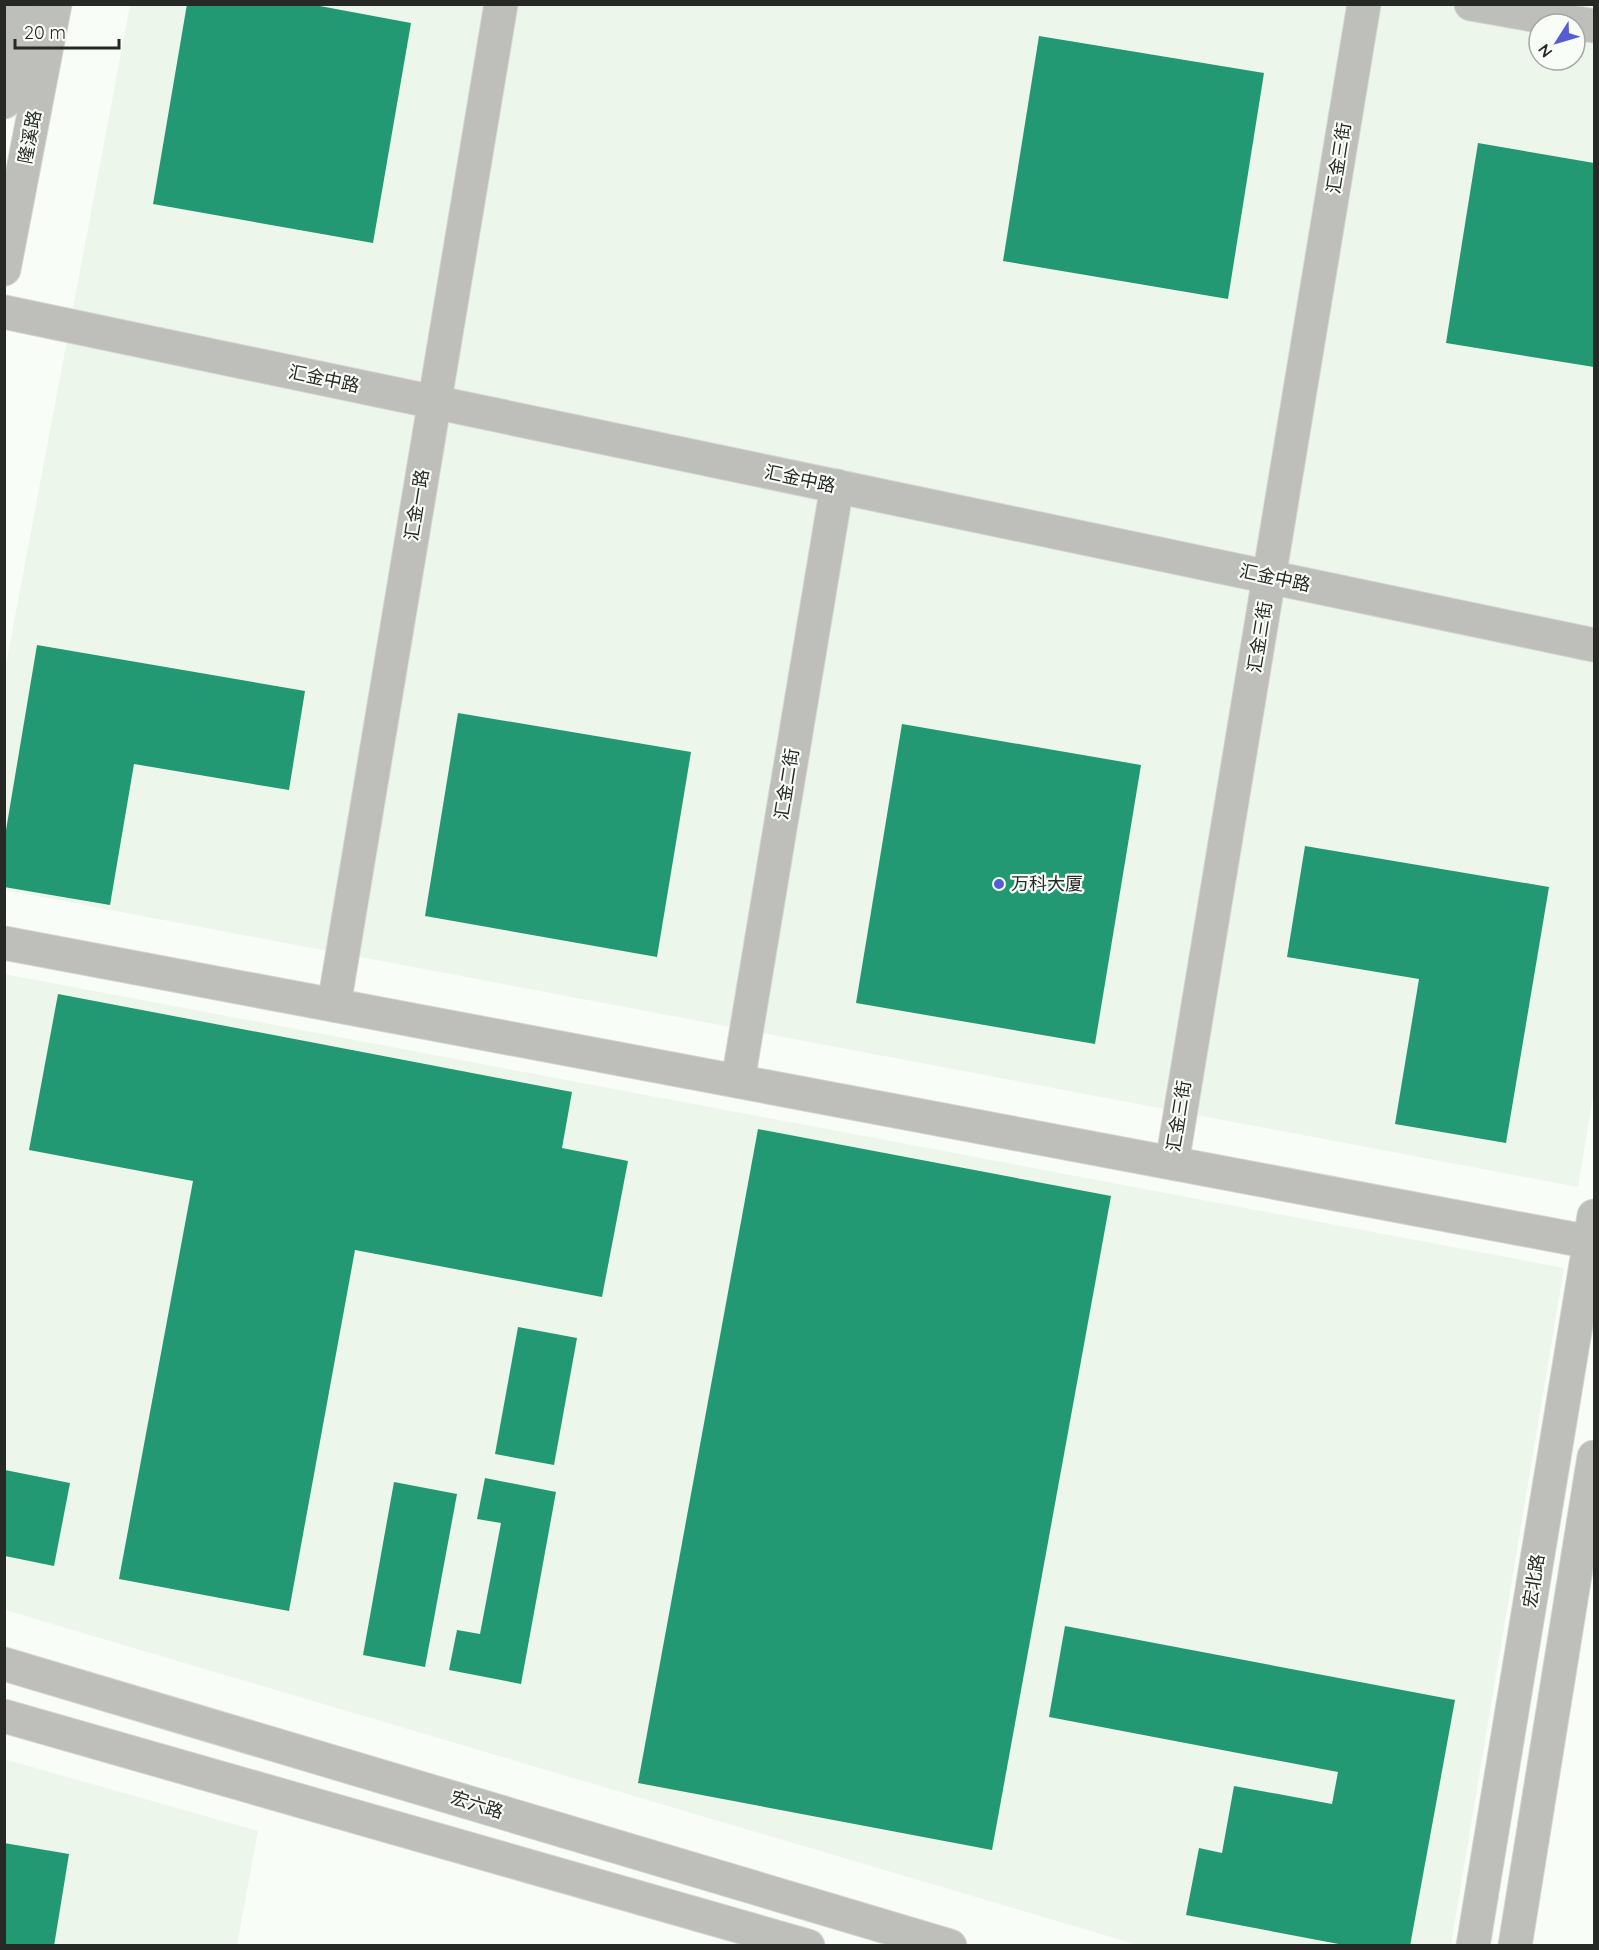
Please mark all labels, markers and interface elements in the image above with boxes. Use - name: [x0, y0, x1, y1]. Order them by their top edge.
- scale bar: [15, 12, 118, 50]
- north arrow: [1527, 12, 1587, 72]
- text: 20 m: [24, 21, 66, 44]
- text: N: [1533, 40, 1557, 62]
- street label: 隆溪路: [13, 108, 46, 166]
- street label: 汇金三街: [1322, 121, 1355, 195]
- street label: 汇金中路: [286, 360, 362, 397]
- street label: 汇金中路: [762, 460, 838, 497]
- street label: 汇金一路: [400, 468, 433, 542]
- street label: 汇金中路: [1237, 559, 1313, 596]
- street label: 汇金三街: [1243, 600, 1276, 674]
- street label: 汇金二街: [770, 747, 803, 821]
- place label: 万科大厦: [1011, 872, 1083, 895]
- marker: 万科大厦: [992, 877, 1006, 891]
- street label: 汇金三街: [1162, 1079, 1195, 1153]
- street label: 宏北路: [1518, 1552, 1549, 1609]
- street label: 宏六路: [448, 1786, 506, 1823]

